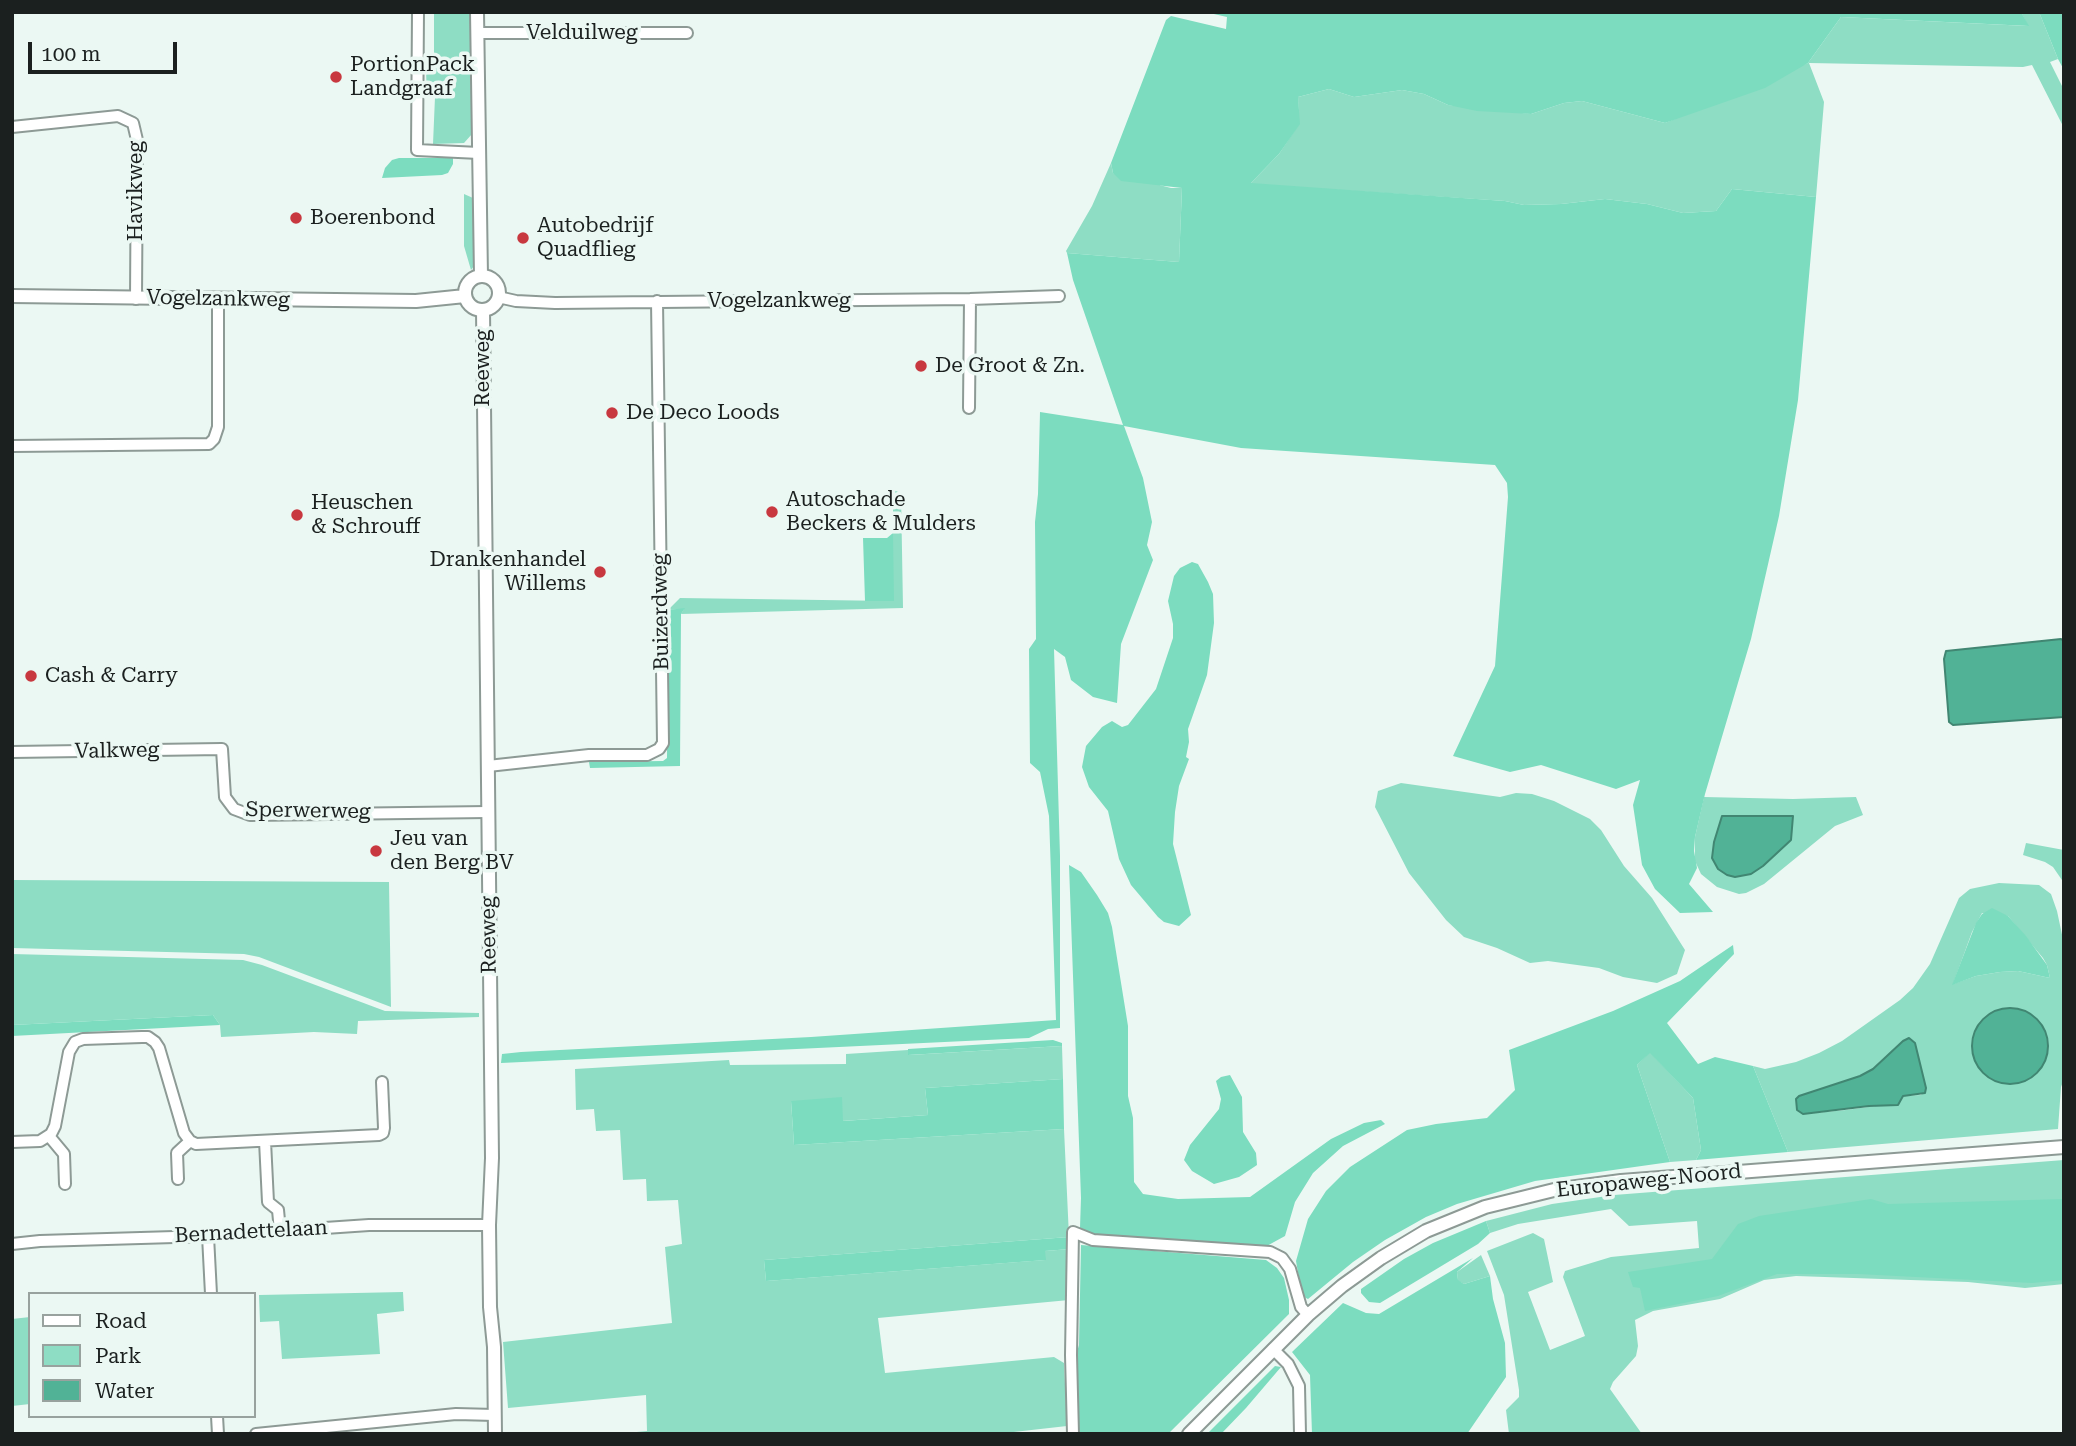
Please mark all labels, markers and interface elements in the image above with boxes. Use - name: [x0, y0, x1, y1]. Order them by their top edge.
- street label: Velduilweg: [526, 20, 638, 46]
- scale bar: [32, 28, 180, 72]
- text: 100 m: [41, 42, 101, 66]
- place label: PortionPack Landgraaf: [350, 52, 475, 102]
- marker: PortionPack Landgraaf: [328, 69, 344, 85]
- street label: Havikweg: [123, 141, 149, 241]
- place label: Boerenbond: [310, 205, 435, 231]
- marker: Boerenbond: [288, 210, 304, 226]
- place label: Autobedrijf Quadflieg: [537, 213, 653, 263]
- marker: Autobedrijf Quadflieg: [515, 230, 531, 246]
- street label: Vogelzankweg: [146, 285, 290, 313]
- street label: Vogelzankweg: [707, 288, 851, 314]
- street label: Reeweg: [470, 329, 496, 407]
- place label: De Groot & Zn.: [935, 353, 1085, 379]
- marker: De Groot & Zn.: [913, 358, 929, 374]
- place label: De Deco Loods: [626, 400, 779, 426]
- marker: De Deco Loods: [604, 405, 620, 421]
- place label: Autoschade Beckers & Mulders: [786, 487, 976, 537]
- place label: Heuschen & Schrouff: [311, 490, 420, 540]
- marker: Autoschade Beckers & Mulders: [764, 504, 780, 520]
- marker: Heuschen & Schrouff: [289, 507, 305, 523]
- place label: Drankenhandel Willems: [430, 547, 586, 597]
- street label: Buizerdweg: [647, 553, 675, 671]
- marker: Drankenhandel Willems: [592, 564, 608, 580]
- place label: Cash & Carry: [45, 663, 178, 689]
- marker: Cash & Carry: [23, 668, 39, 684]
- street label: Valkweg: [74, 738, 160, 764]
- street label: Sperwerweg: [245, 797, 371, 825]
- place label: Jeu van den Berg BV: [390, 826, 514, 876]
- marker: Jeu van den Berg BV: [368, 843, 384, 859]
- street label: Reeweg: [476, 896, 502, 974]
- street label: Europaweg-Noord: [1555, 1159, 1743, 1203]
- street label: Bernadettelaan: [174, 1215, 328, 1249]
- legend: [28, 1292, 256, 1418]
- text: Road: [95, 1309, 147, 1333]
- text: Park: [95, 1344, 141, 1368]
- text: Water: [95, 1379, 154, 1403]

